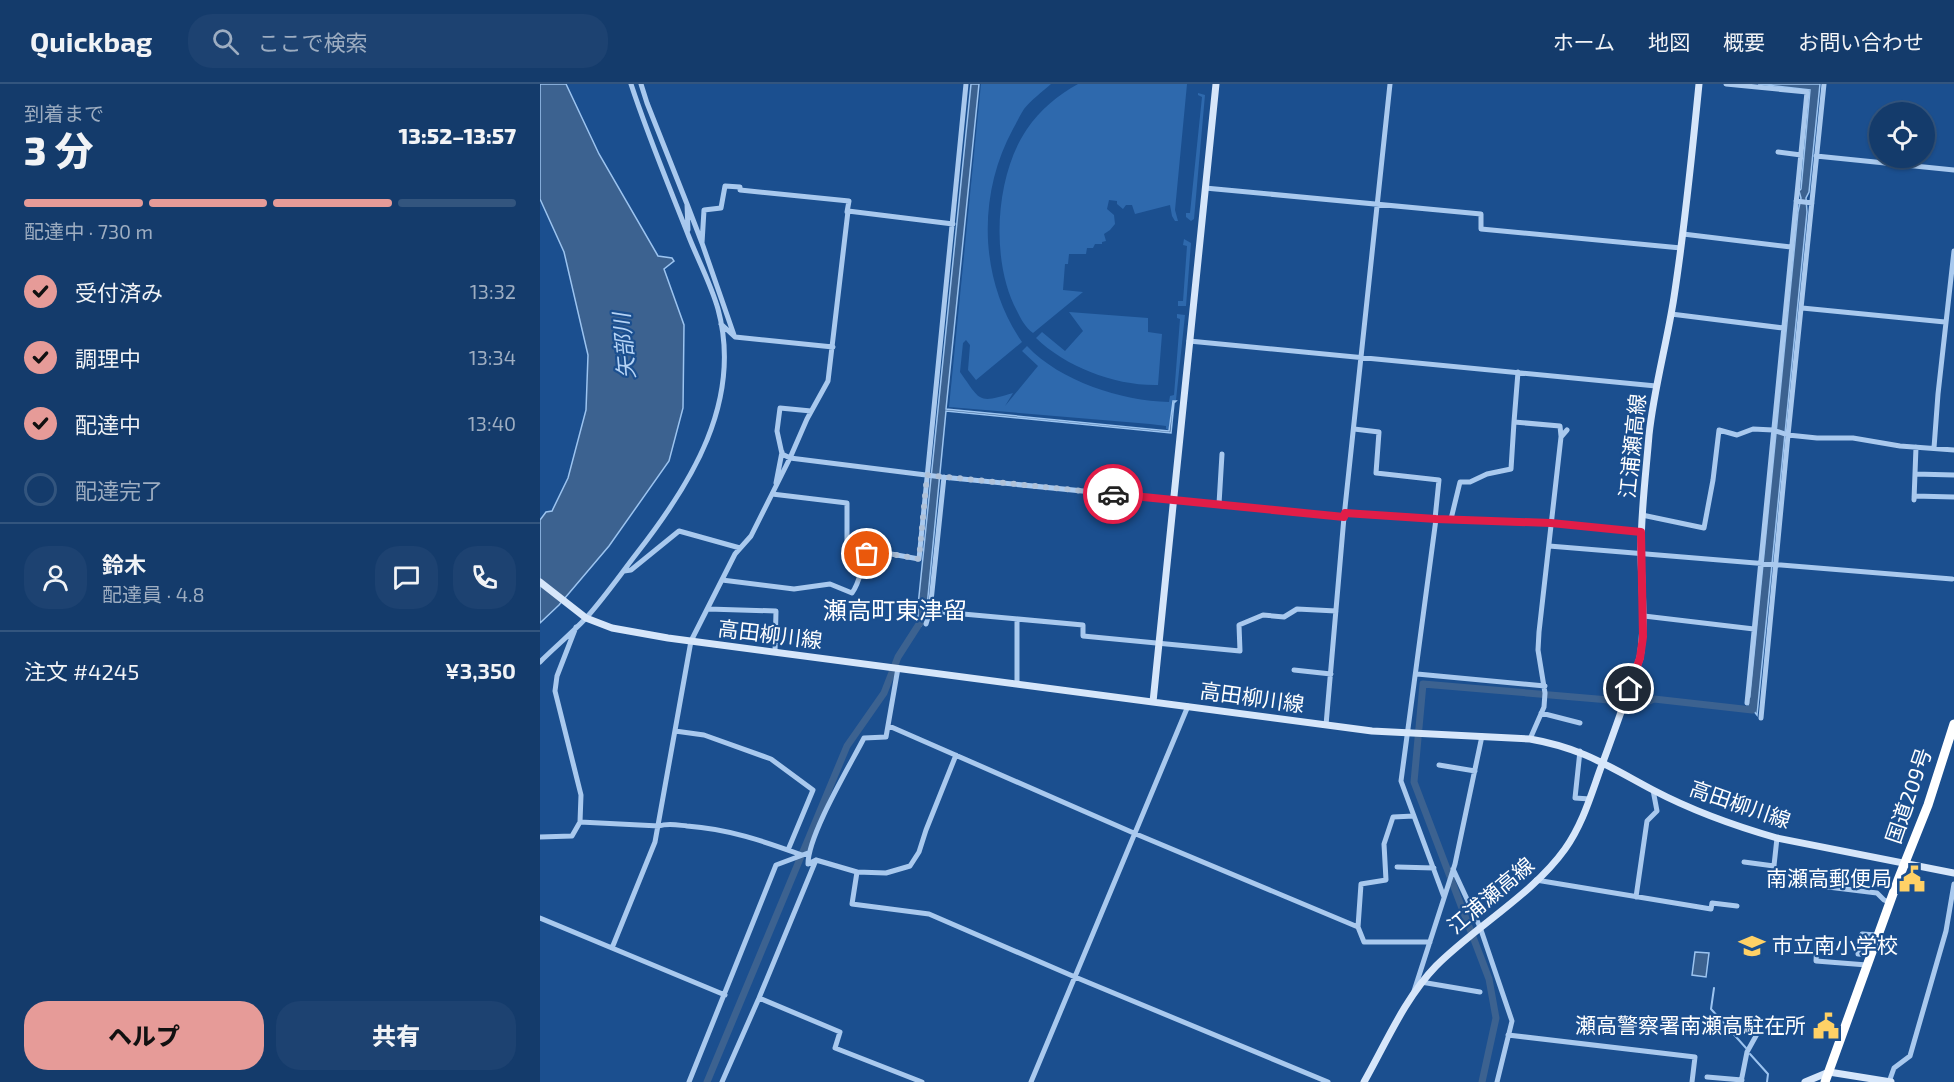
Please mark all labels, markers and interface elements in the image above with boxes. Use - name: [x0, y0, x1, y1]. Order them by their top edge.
- search box: [188, 14, 608, 68]
- text: Quickbag: [30, 24, 152, 58]
- icon: search: [209, 25, 242, 58]
- text: ここで検索: [257, 29, 367, 55]
- text: ホーム: [1553, 29, 1615, 54]
- text: 地図: [1648, 29, 1690, 54]
- text: 概要: [1723, 29, 1765, 54]
- text: お問い合わせ: [1798, 29, 1924, 54]
- text: 到着まで: [24, 101, 104, 125]
- map controls: [1869, 102, 1935, 168]
- button: locate: [1869, 102, 1935, 168]
- text: 13:52–13:57: [398, 122, 516, 148]
- text: 3 分: [24, 126, 94, 173]
- text: 配達中 · 730 m: [24, 219, 153, 243]
- icon: check: [24, 275, 57, 308]
- text: 受付済み: [75, 279, 163, 305]
- text: 13:32: [470, 279, 516, 303]
- water label: 矢部川: [607, 310, 639, 380]
- icon: check: [24, 341, 57, 374]
- text: 調理中: [75, 345, 141, 371]
- text: 13:34: [469, 345, 516, 369]
- street label: 江浦瀬高線: [1614, 392, 1649, 499]
- icon: check: [24, 407, 57, 440]
- text: 配達中: [75, 411, 141, 437]
- text: 13:40: [468, 411, 516, 435]
- courier: [1083, 464, 1143, 524]
- text: 配達完了: [75, 477, 163, 503]
- icon: car: [1097, 478, 1130, 511]
- pin: [841, 528, 892, 579]
- icon: bag: [850, 537, 883, 570]
- button: person: [24, 546, 87, 609]
- button: chat: [375, 546, 438, 609]
- button: phone: [453, 546, 516, 609]
- text: 鈴木: [102, 551, 146, 577]
- text: 配達員 · 4.8: [102, 582, 205, 606]
- district label: 瀬高町東津留: [823, 595, 967, 624]
- street label: 高田柳川線: [717, 615, 824, 652]
- text: ¥3,350: [445, 657, 516, 683]
- text: 注文 #4245: [24, 658, 139, 684]
- pin: [1603, 663, 1654, 714]
- icon: home: [1612, 672, 1645, 705]
- street label: 高田柳川線: [1198, 677, 1306, 716]
- street label: 国道209号: [1880, 744, 1936, 847]
- street label: 高田柳川線: [1687, 775, 1794, 832]
- street label: 江浦瀬高線: [1442, 852, 1538, 938]
- public building icon: 南瀬高郵便局: [1897, 864, 1927, 894]
- place label: 南瀬高郵便局: [1766, 865, 1892, 890]
- school or university icon: 市立南小学校: [1737, 931, 1767, 961]
- place label: 市立南小学校: [1772, 932, 1898, 957]
- button: ヘルプ: [24, 1001, 264, 1070]
- button: 共有: [276, 1001, 516, 1070]
- public building icon: 瀬高警察署南瀬高駐在所: [1811, 1011, 1841, 1041]
- place label: 瀬高警察署南瀬高駐在所: [1575, 1012, 1806, 1037]

